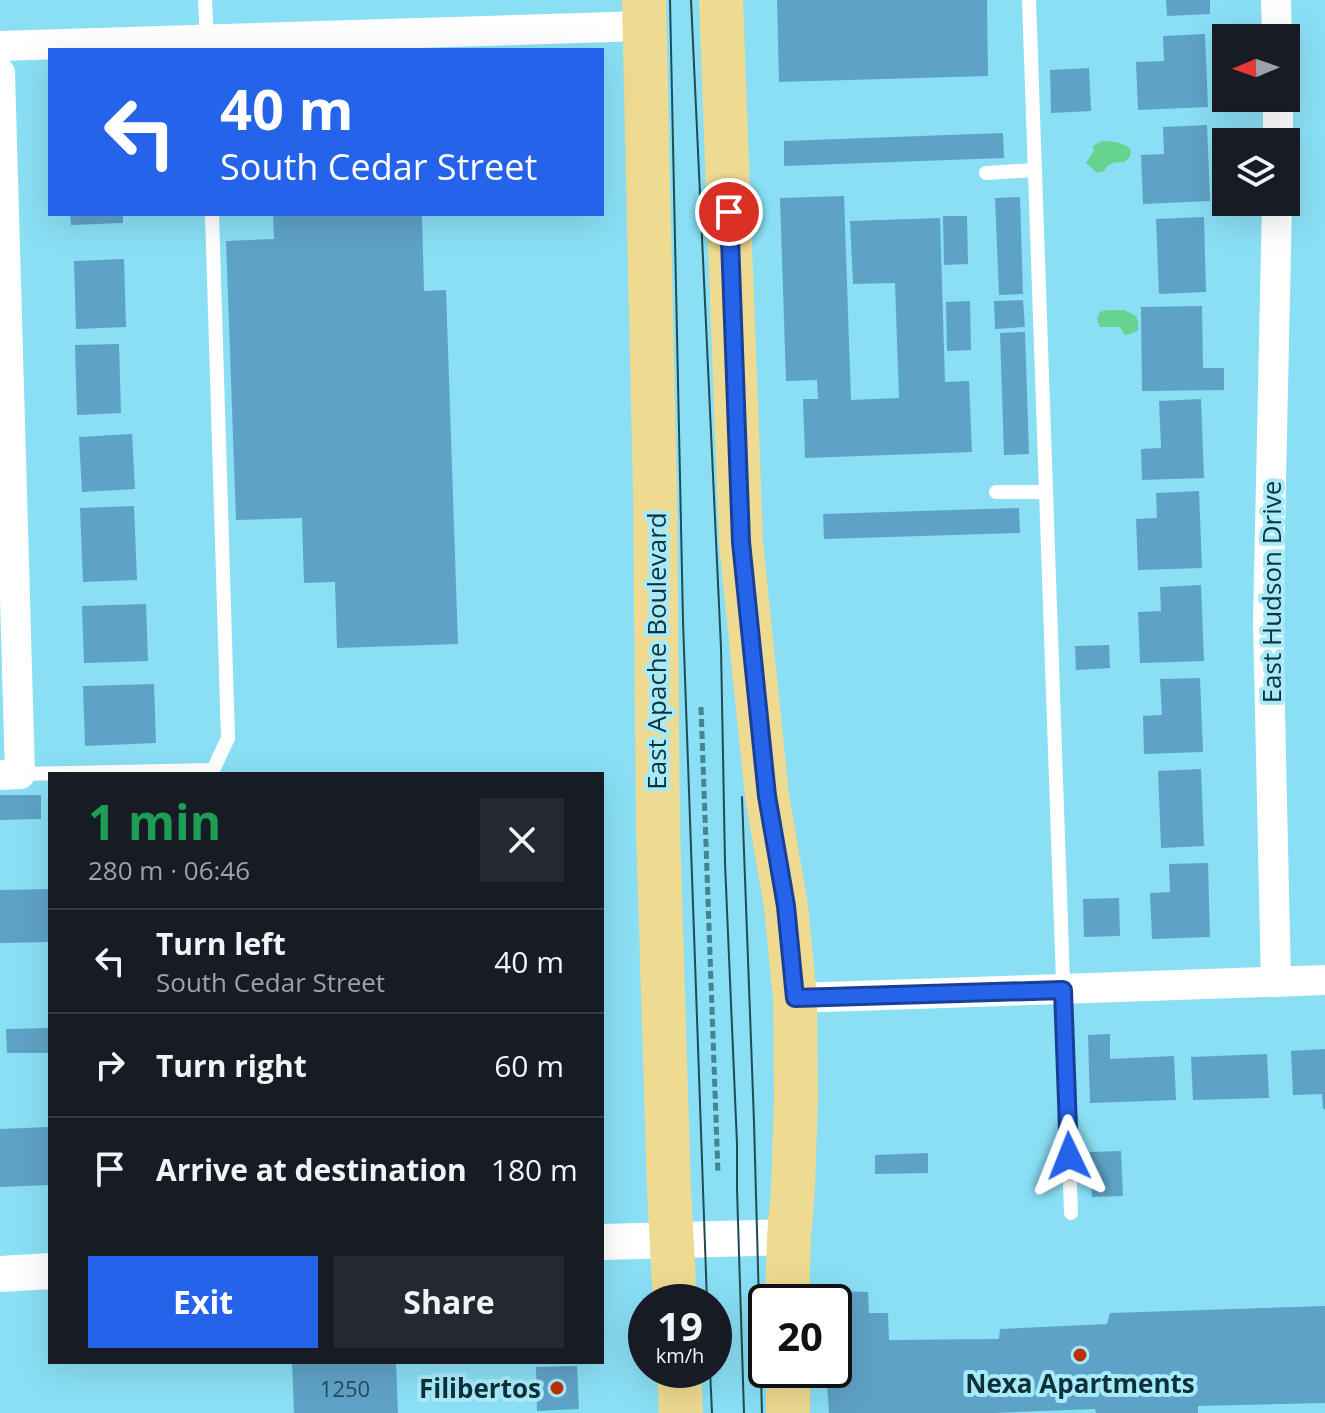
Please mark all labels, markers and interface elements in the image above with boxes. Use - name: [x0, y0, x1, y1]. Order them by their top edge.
- north arrow: [1212, 24, 1300, 112]
- map controls: [1212, 24, 1300, 216]
- text: 40 m: [220, 70, 354, 146]
- icon: left: [88, 80, 192, 184]
- button: layers: [1212, 128, 1300, 216]
- text: South Cedar Street: [220, 142, 537, 191]
- pin: [695, 178, 763, 246]
- icon: arrive: [707, 190, 751, 234]
- street label: East Hudson Drive: [1253, 481, 1289, 703]
- street label: East Apache Boulevard: [638, 512, 674, 790]
- text: 1 min: [88, 789, 221, 854]
- button: close: [480, 798, 564, 882]
- text: 280 m · 06:46: [88, 852, 250, 888]
- text: Turn left: [156, 923, 286, 964]
- icon: left: [88, 939, 132, 983]
- text: 40 m: [494, 941, 564, 982]
- text: South Cedar Street: [156, 964, 385, 1000]
- icon: right: [88, 1043, 132, 1087]
- text: Turn right: [156, 1045, 307, 1086]
- text: 60 m: [494, 1045, 564, 1086]
- position arrow: [1027, 1114, 1111, 1198]
- icon: arrive: [88, 1147, 132, 1191]
- text: Arrive at destination: [156, 1149, 467, 1190]
- text: 180 m: [491, 1149, 578, 1190]
- button: Exit: [88, 1256, 318, 1348]
- button: Share: [334, 1256, 564, 1348]
- speed limit sign: 20: [748, 1284, 852, 1388]
- text: 19: [657, 1298, 703, 1353]
- text: km/h: [656, 1342, 704, 1369]
- marker: Nexa Apartments: [1071, 1346, 1089, 1364]
- place label: Nexa Apartments: [965, 1365, 1195, 1401]
- place label: Filibertos: [419, 1370, 541, 1406]
- house number: 1250: [320, 1373, 370, 1403]
- marker: Filibertos: [548, 1379, 566, 1397]

